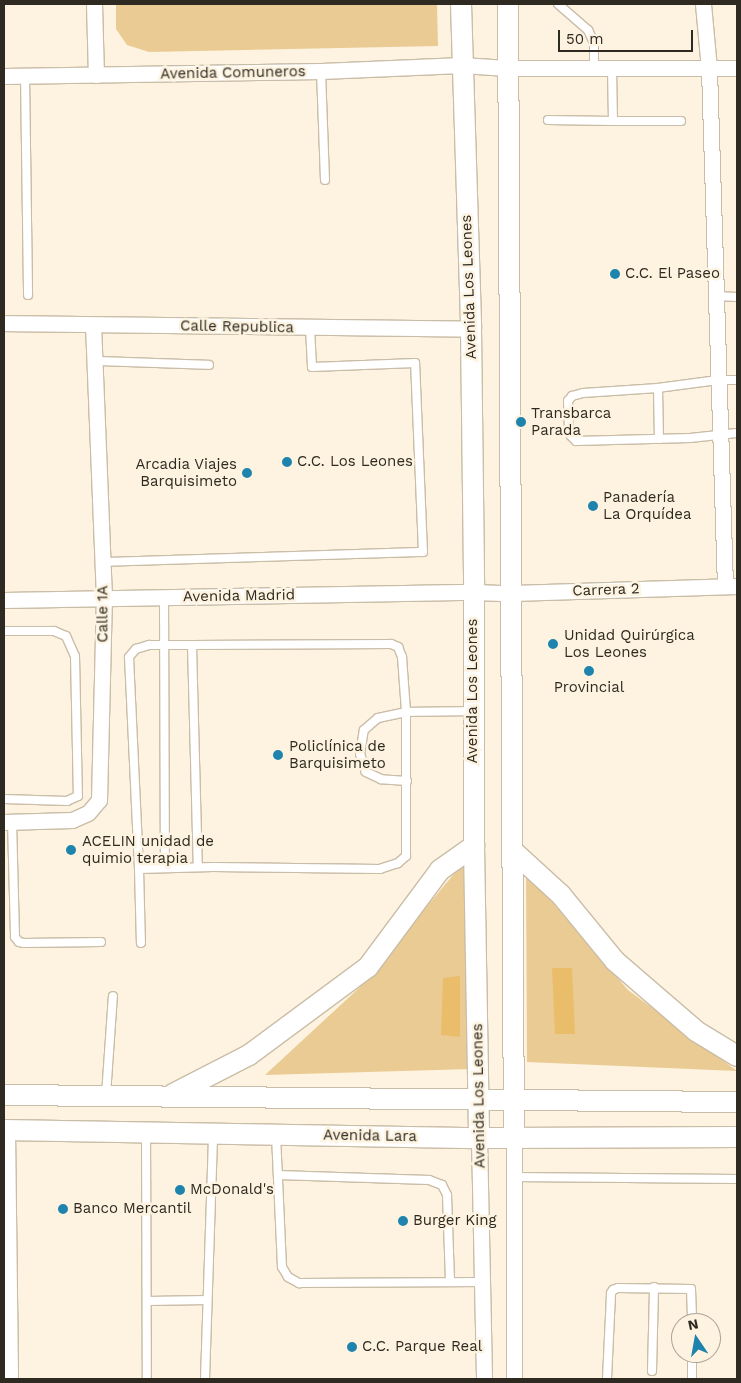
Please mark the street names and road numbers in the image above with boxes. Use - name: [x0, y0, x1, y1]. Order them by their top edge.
- street label: Avenida Comuneros: [160, 63, 306, 83]
- street label: Avenida Los Leones: [457, 214, 481, 360]
- street label: Calle Republica: [180, 317, 294, 337]
- street label: Carrera 2: [572, 580, 640, 600]
- street label: Calle 1A: [94, 585, 112, 643]
- street label: Avenida Madrid: [183, 586, 295, 606]
- street label: Avenida Los Leones: [464, 618, 482, 764]
- street label: Avenida Los Leones: [469, 1023, 489, 1169]
- street label: Avenida Lara: [323, 1126, 417, 1146]

